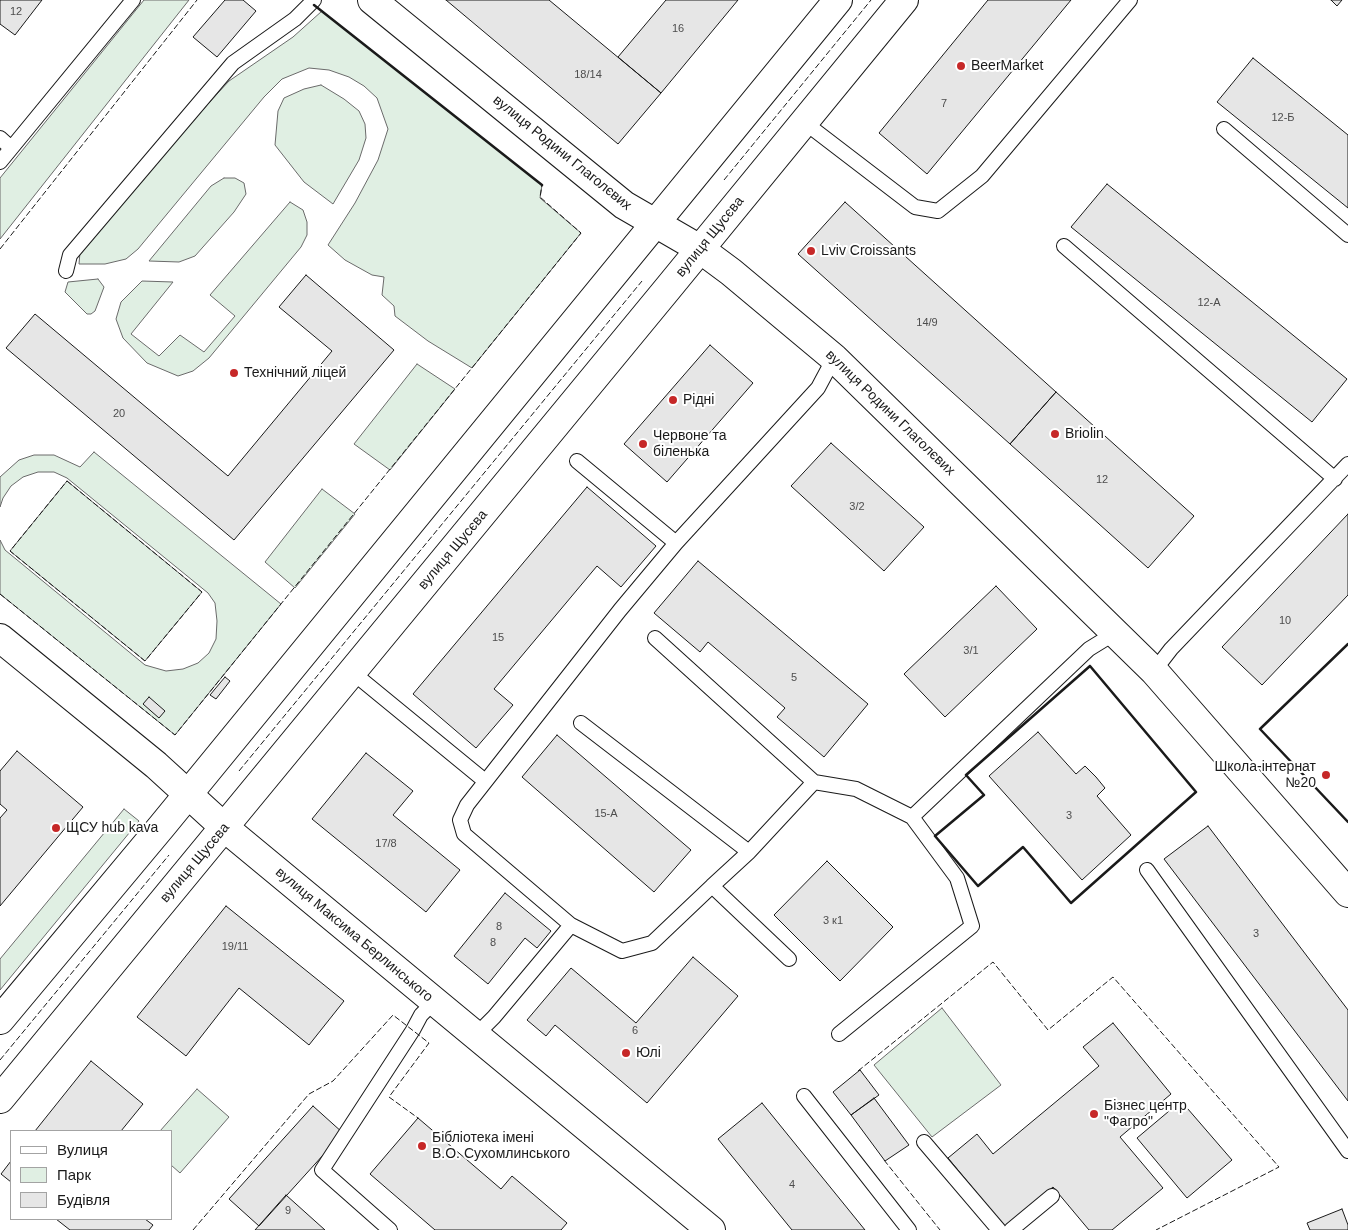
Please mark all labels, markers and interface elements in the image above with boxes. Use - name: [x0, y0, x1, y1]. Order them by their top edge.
- house number: 12: [10, 5, 22, 19]
- house number: 16: [672, 22, 684, 36]
- place label: BeerMarket: [971, 58, 1043, 74]
- marker: BeerMarket: [955, 60, 967, 72]
- house number: 18/14: [574, 68, 602, 82]
- street label: вулиця Родини Глаголєвих: [489, 92, 635, 214]
- house number: 7: [941, 97, 947, 111]
- house number: 12-Б: [1271, 111, 1295, 125]
- street label: вулиця Щусєва: [672, 193, 748, 281]
- place label: Lviv Croissants: [821, 243, 916, 259]
- marker: Lviv Croissants: [805, 245, 817, 257]
- house number: 12-А: [1197, 296, 1221, 310]
- house number: 14/9: [916, 316, 938, 330]
- street label: вулиця Родини Глаголєвих: [822, 347, 958, 479]
- place label: Технічний ліцей: [244, 365, 346, 381]
- marker: Технічний ліцей: [228, 367, 240, 379]
- place label: Рідні: [683, 392, 714, 408]
- marker: Рідні: [667, 394, 679, 406]
- house number: 20: [113, 407, 125, 421]
- place label: Briolin: [1065, 426, 1104, 442]
- place label: Червоне та біленька: [653, 428, 726, 461]
- marker: Briolin: [1049, 428, 1061, 440]
- marker: Червоне та біленька: [637, 438, 649, 450]
- house number: 12: [1096, 473, 1108, 487]
- house number: 3/2: [849, 500, 865, 514]
- street label: вулиця Щусєва: [415, 507, 491, 593]
- house number: 10: [1279, 614, 1291, 628]
- house number: 15: [492, 631, 504, 645]
- house number: 3/1: [963, 644, 979, 658]
- house number: 5: [791, 671, 797, 685]
- place label: Школа-інтернат №20: [1214, 759, 1316, 792]
- marker: Школа-інтернат №20: [1320, 769, 1332, 781]
- house number: 15-А: [594, 807, 618, 821]
- house number: 3: [1066, 809, 1072, 823]
- place label: ЩСУ hub kava: [66, 820, 158, 836]
- street label: вулиця Щусєва: [157, 820, 233, 906]
- marker: ЩСУ hub kava: [50, 822, 62, 834]
- house number: 17/8: [375, 837, 397, 851]
- street label: вулиця Максима Берлинського: [272, 864, 436, 1006]
- house number: 3 к1: [823, 914, 843, 928]
- house number: 8: [496, 920, 502, 934]
- house number: 3: [1253, 927, 1259, 941]
- house number: 8: [490, 936, 496, 950]
- house number: 19/11: [222, 940, 248, 954]
- house number: 6: [632, 1024, 638, 1038]
- place label: Юлі: [636, 1045, 661, 1061]
- marker: Юлі: [620, 1047, 632, 1059]
- place label: Бізнес центр "Фагро": [1104, 1098, 1187, 1130]
- marker: Бізнес центр "Фагро": [1088, 1108, 1100, 1120]
- legend: [10, 1130, 172, 1220]
- place label: Бібліотека імені В.О. Сухомлинського: [432, 1130, 570, 1162]
- marker: Бібліотека імені В.О. Сухомлинського: [416, 1140, 428, 1152]
- text: Вулиця: [57, 1141, 108, 1158]
- text: Парк: [57, 1166, 91, 1183]
- house number: 4: [789, 1178, 795, 1192]
- text: Будівля: [57, 1191, 110, 1208]
- house number: 9: [285, 1204, 291, 1218]

